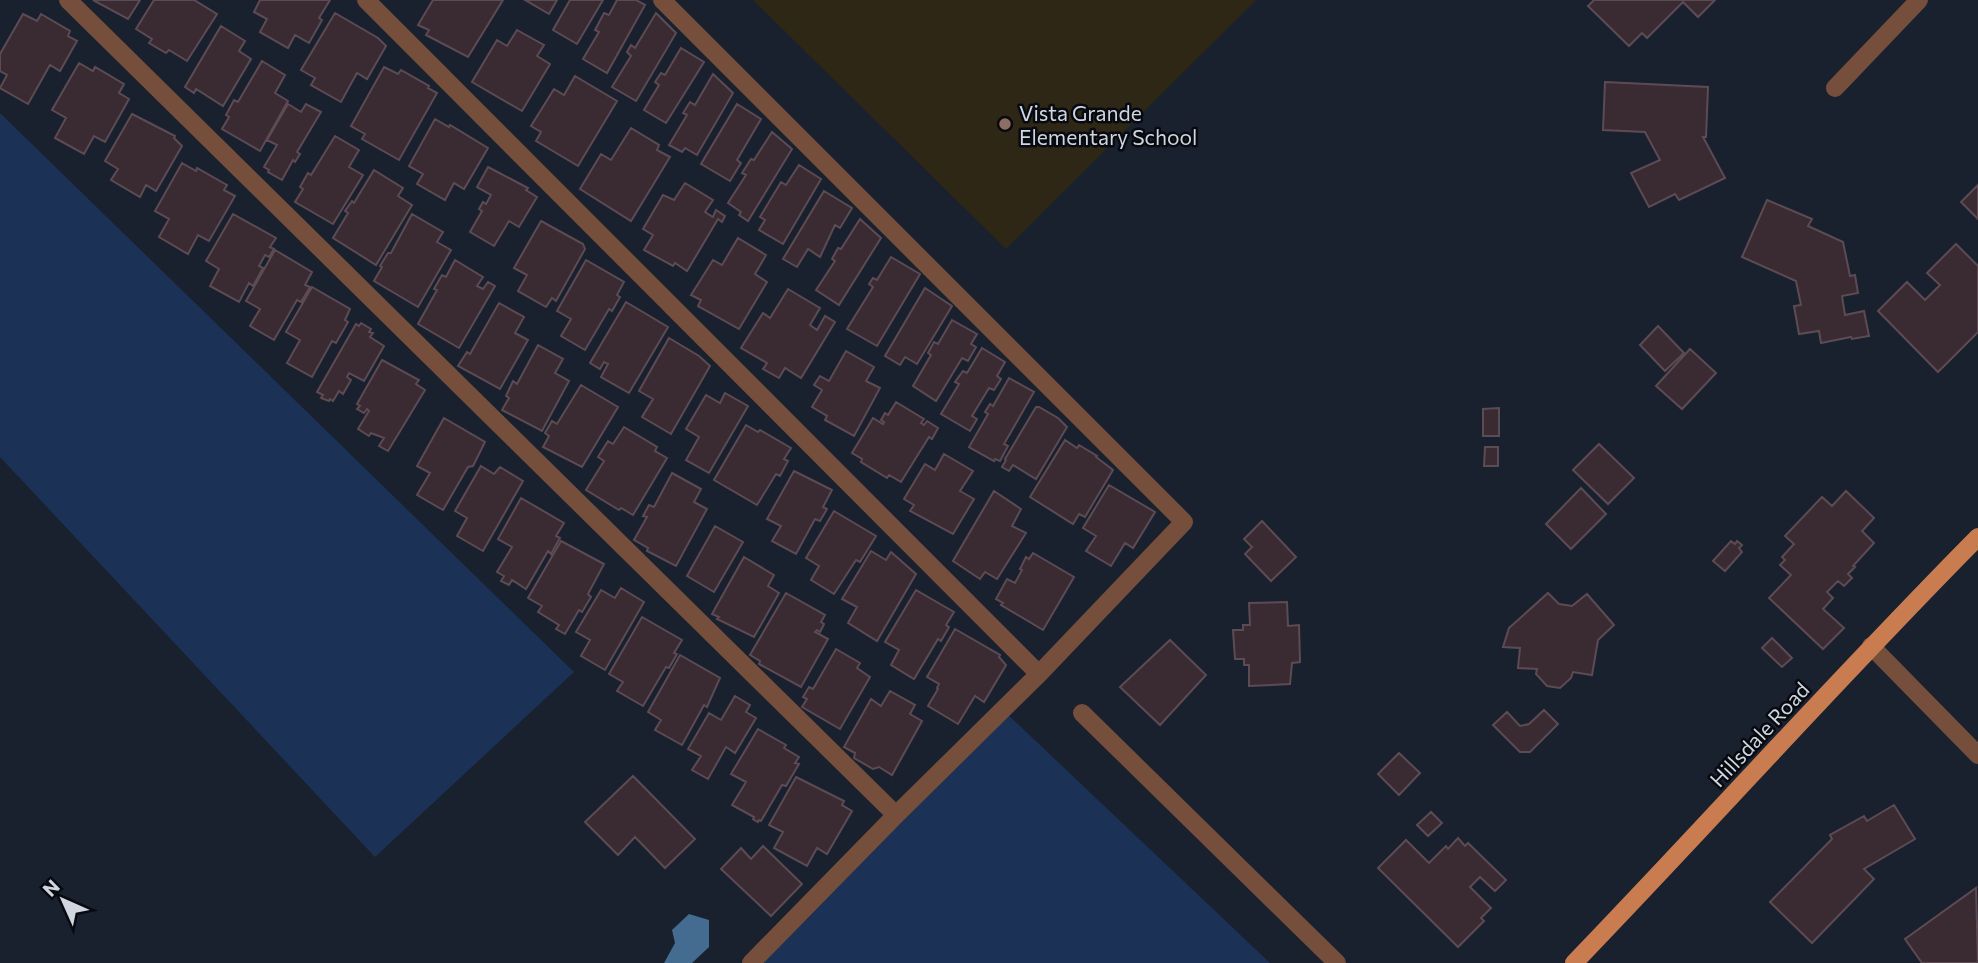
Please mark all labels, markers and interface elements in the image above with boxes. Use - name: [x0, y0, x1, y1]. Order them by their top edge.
- place label: Vista Grande Elementary School: [1019, 100, 1197, 149]
- marker: Vista Grande Elementary School: [997, 116, 1013, 132]
- street label: Hillsdale Road: [1704, 676, 1814, 792]
- north arrow: [28, 865, 98, 935]
- text: N: [37, 874, 64, 901]

